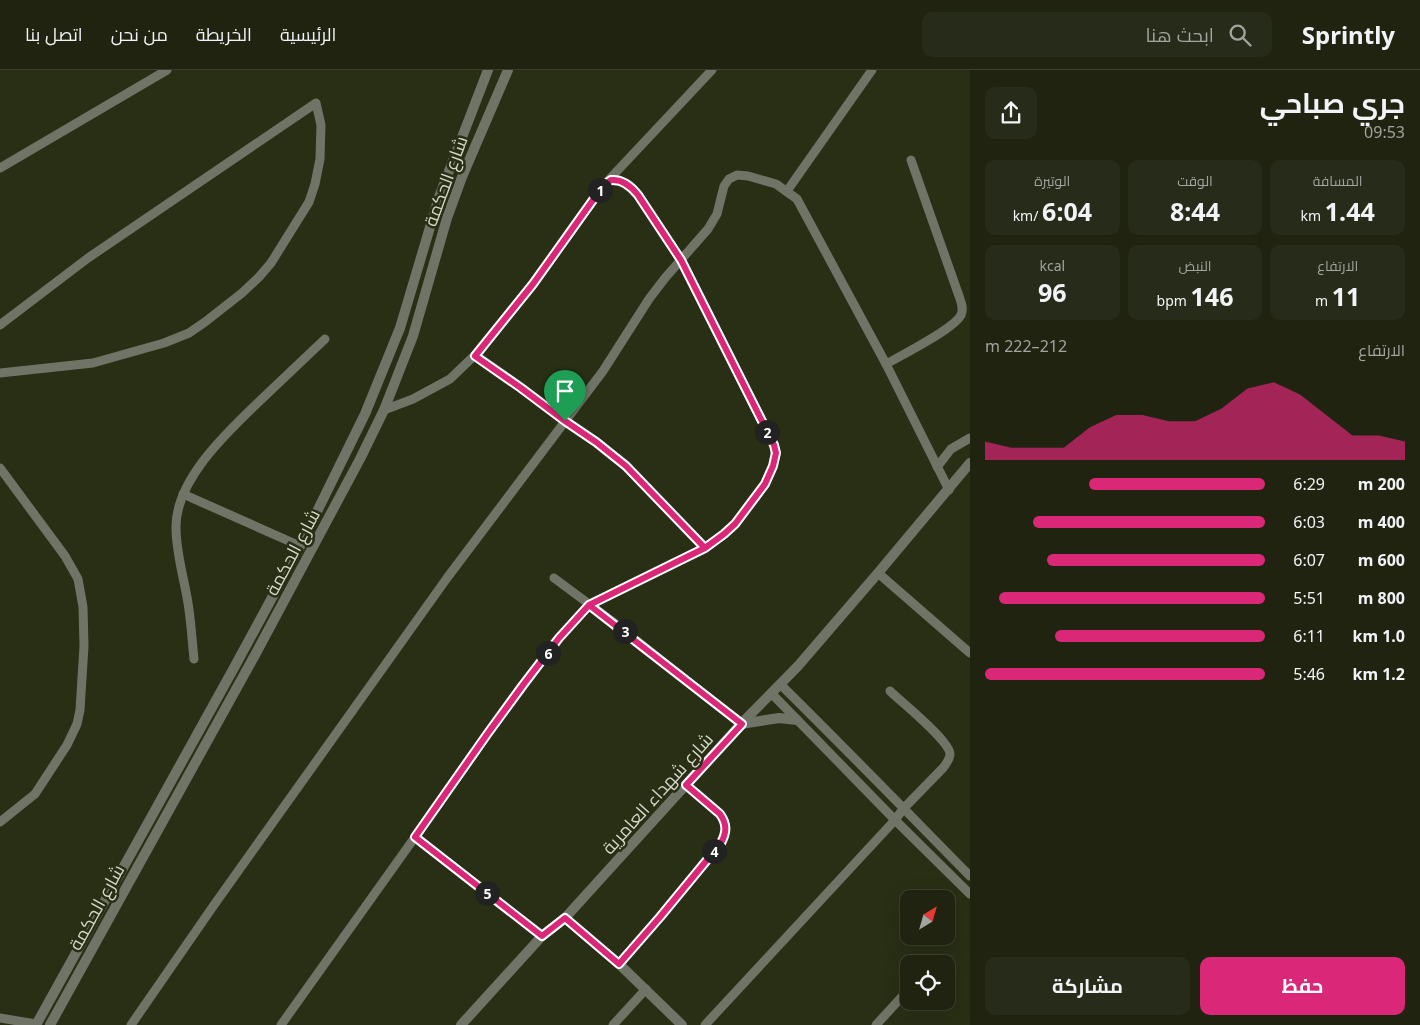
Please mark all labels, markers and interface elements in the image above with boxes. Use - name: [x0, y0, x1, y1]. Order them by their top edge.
- search box: [922, 12, 1272, 57]
- text: Sprintly: [1302, 18, 1395, 51]
- icon: search: [1226, 21, 1254, 49]
- text: اتصل بنا: [25, 22, 83, 46]
- text: من نحن: [111, 22, 168, 46]
- text: الخريطة: [196, 22, 252, 46]
- text: الرئيسية: [280, 22, 336, 46]
- text: ابحث هنا: [1145, 22, 1214, 48]
- text: جري صباحي: [1260, 83, 1405, 121]
- button: share: [985, 87, 1037, 139]
- text: 09:53: [1364, 121, 1405, 143]
- street label: شارع الحكمة: [418, 132, 473, 230]
- text: الوتيرة: [1034, 171, 1070, 190]
- text: الوقت: [1177, 171, 1213, 190]
- text: المسافة: [1313, 171, 1363, 190]
- pin: 1: [588, 178, 612, 202]
- text: 1: [596, 181, 605, 200]
- text: 6:04: [1042, 194, 1092, 228]
- text: 8:44: [1170, 194, 1220, 228]
- text: 1.44: [1325, 194, 1375, 228]
- text: /km: [1013, 206, 1042, 225]
- text: km: [1301, 206, 1325, 225]
- text: kcal: [1040, 256, 1065, 275]
- text: النبض: [1179, 256, 1212, 275]
- text: الارتفاع: [1317, 256, 1358, 275]
- text: 96: [1038, 275, 1067, 309]
- text: 146: [1191, 279, 1233, 313]
- text: 11: [1332, 279, 1360, 313]
- text: bpm: [1157, 291, 1191, 310]
- text: m: [1315, 291, 1332, 310]
- text: 212–222 m: [985, 335, 1067, 357]
- text: الارتفاع: [1358, 339, 1405, 361]
- pin: [544, 370, 586, 421]
- icon: arrive: [551, 377, 579, 405]
- pin: 2: [754, 420, 780, 444]
- text: 2: [763, 423, 772, 442]
- text: 6:29: [1293, 473, 1325, 495]
- text: 200 m: [1358, 473, 1405, 495]
- street label: شارع الحكمة: [259, 505, 326, 600]
- text: 6:03: [1293, 511, 1325, 533]
- text: 400 m: [1358, 511, 1405, 533]
- text: 6:07: [1293, 549, 1325, 571]
- text: 600 m: [1358, 549, 1405, 571]
- text: 5:51: [1293, 587, 1325, 609]
- text: 800 m: [1358, 587, 1405, 609]
- pin: 3: [612, 618, 638, 644]
- text: 3: [621, 622, 630, 641]
- text: 6:11: [1293, 625, 1325, 647]
- text: 1.0 km: [1352, 625, 1405, 647]
- pin: 6: [536, 640, 560, 666]
- text: 6: [544, 644, 553, 663]
- text: 5:46: [1293, 663, 1325, 685]
- text: 1.2 km: [1352, 663, 1405, 685]
- street label: شارع شهداء العامرية: [596, 727, 719, 859]
- pin: 4: [702, 838, 726, 864]
- text: 4: [710, 842, 719, 861]
- street label: شارع الحكمة: [63, 860, 130, 955]
- pin: 5: [474, 880, 500, 906]
- text: 5: [483, 884, 492, 903]
- north arrow: [900, 890, 955, 945]
- map controls: [900, 890, 955, 1010]
- button: locate: [900, 955, 955, 1010]
- button: مشاركة: [985, 957, 1190, 1015]
- button: حفظ: [1200, 957, 1405, 1015]

